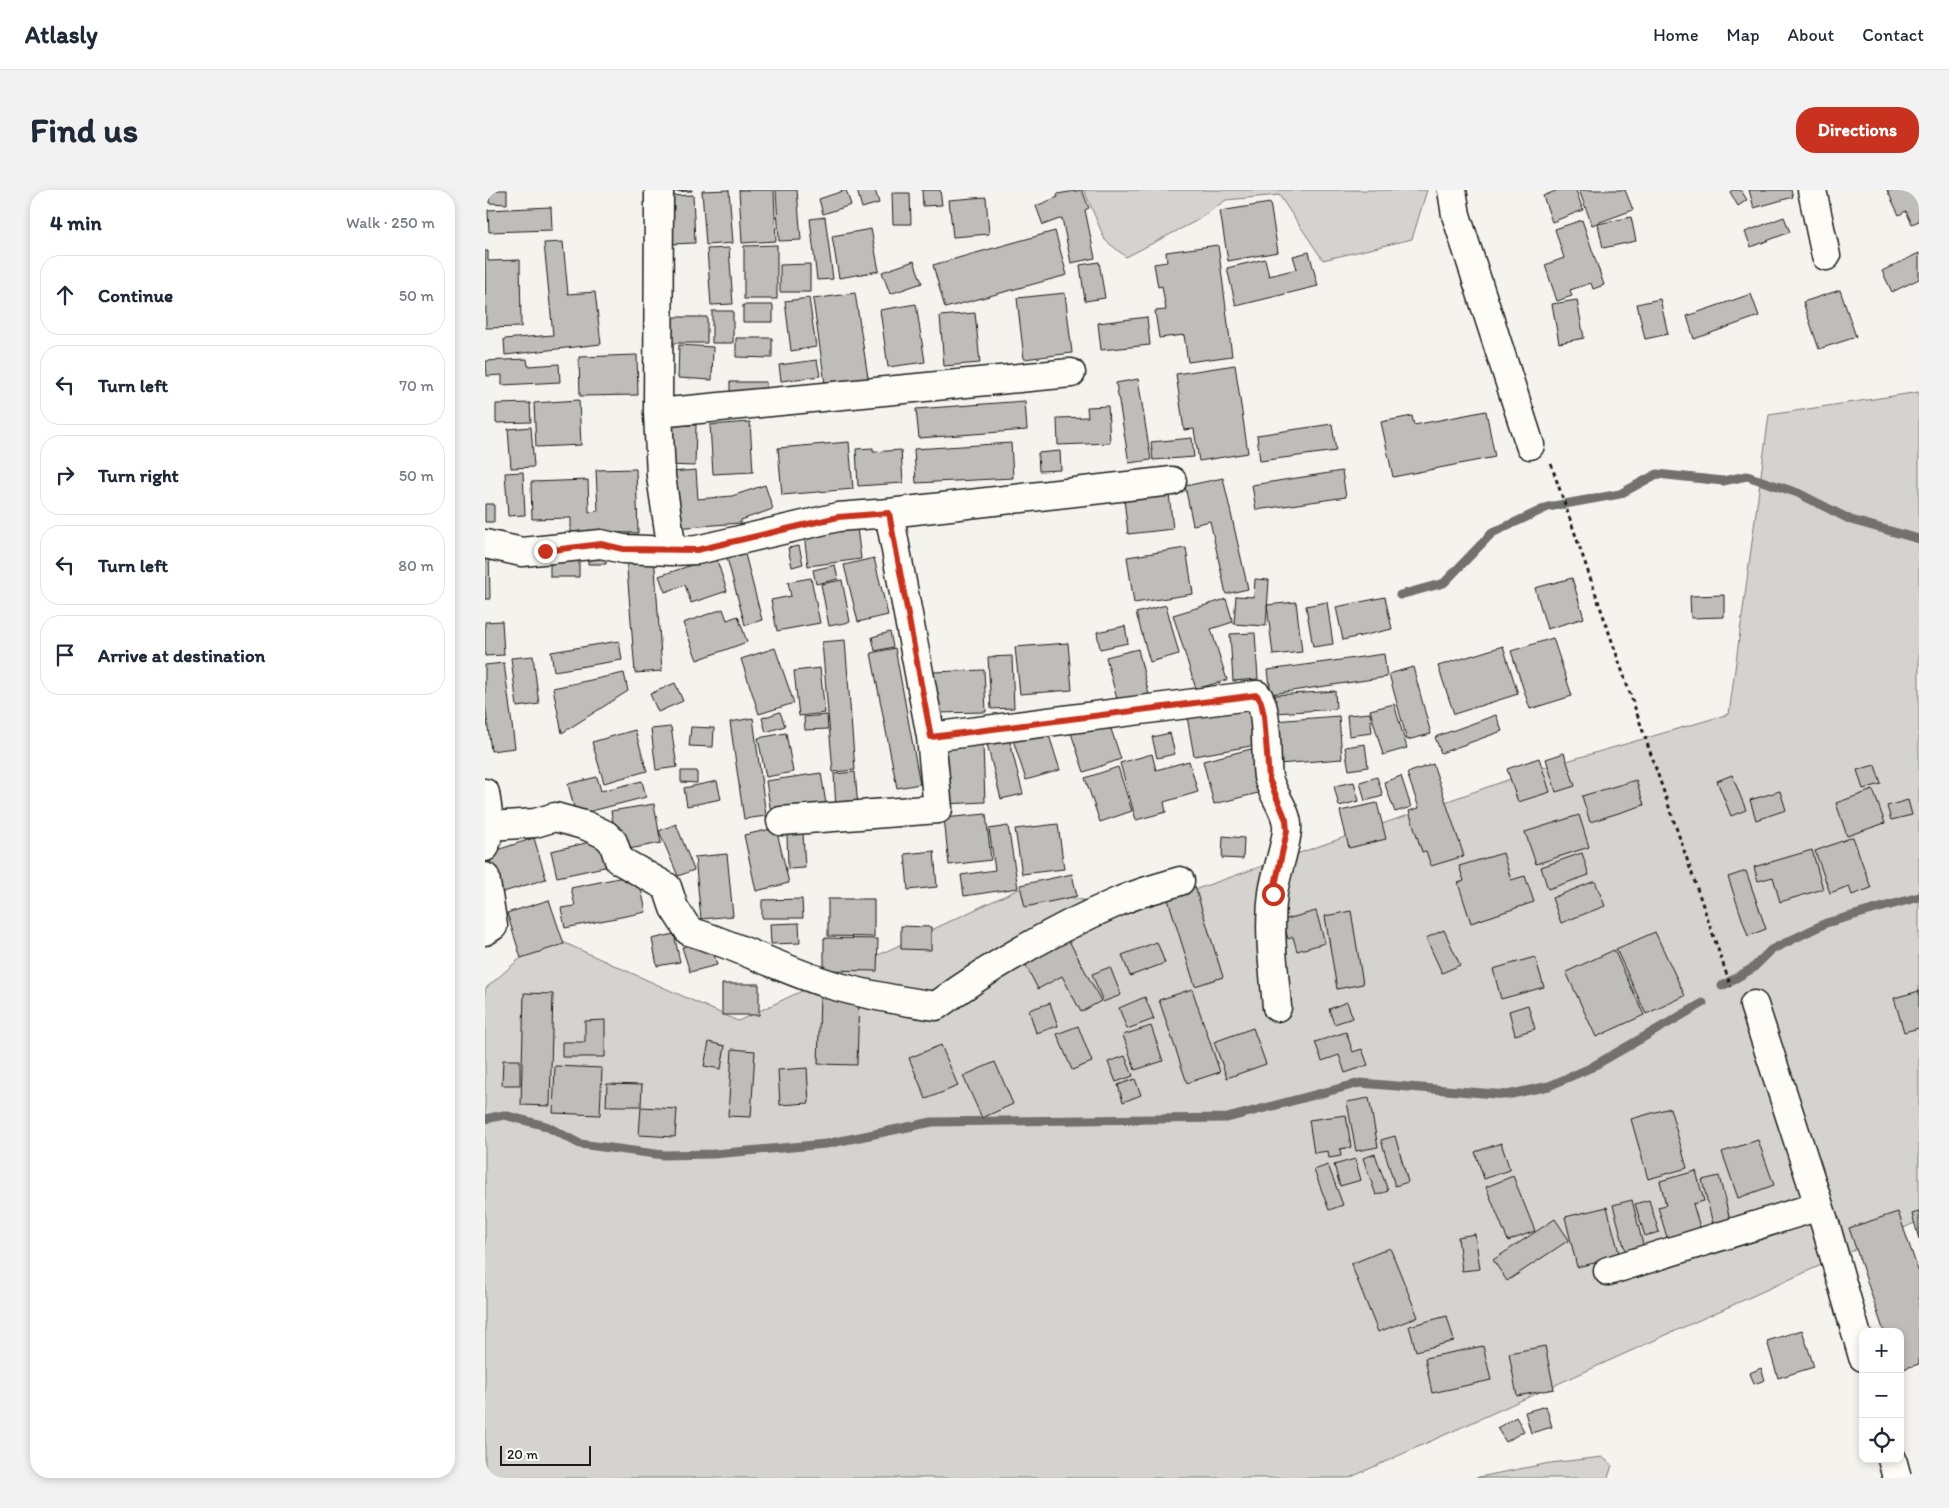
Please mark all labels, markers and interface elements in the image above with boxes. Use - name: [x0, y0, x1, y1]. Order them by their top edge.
- text: Atlasly: [25, 20, 98, 49]
- text: Home: [1653, 24, 1699, 46]
- text: Map: [1727, 24, 1760, 46]
- text: About: [1788, 24, 1834, 46]
- text: Contact: [1862, 24, 1924, 46]
- button: Directions: [1796, 107, 1919, 153]
- text: Find us: [30, 109, 138, 151]
- text: 4 min: [50, 210, 102, 235]
- text: Walk · 250 m: [346, 213, 435, 232]
- icon: ahead: [51, 281, 79, 309]
- text: Continue: [98, 284, 173, 307]
- text: 50 m: [399, 286, 434, 305]
- icon: left: [51, 371, 79, 399]
- text: Turn left: [98, 374, 168, 397]
- text: 70 m: [399, 376, 434, 395]
- icon: right: [51, 461, 79, 489]
- text: Turn right: [98, 464, 179, 487]
- text: 50 m: [399, 466, 434, 485]
- route end: [534, 540, 557, 563]
- icon: left: [51, 551, 79, 579]
- text: Turn left: [98, 554, 168, 577]
- text: 80 m: [398, 556, 434, 575]
- icon: arrive: [51, 641, 79, 669]
- text: Arrive at destination: [98, 644, 265, 667]
- route start: [1262, 883, 1285, 906]
- map controls: [1859, 1328, 1904, 1463]
- button: +: [1859, 1328, 1904, 1373]
- button: −: [1859, 1373, 1904, 1418]
- button: locate: [1859, 1418, 1904, 1463]
- scale bar: [500, 1443, 591, 1466]
- text: 20 m: [507, 1446, 538, 1463]

